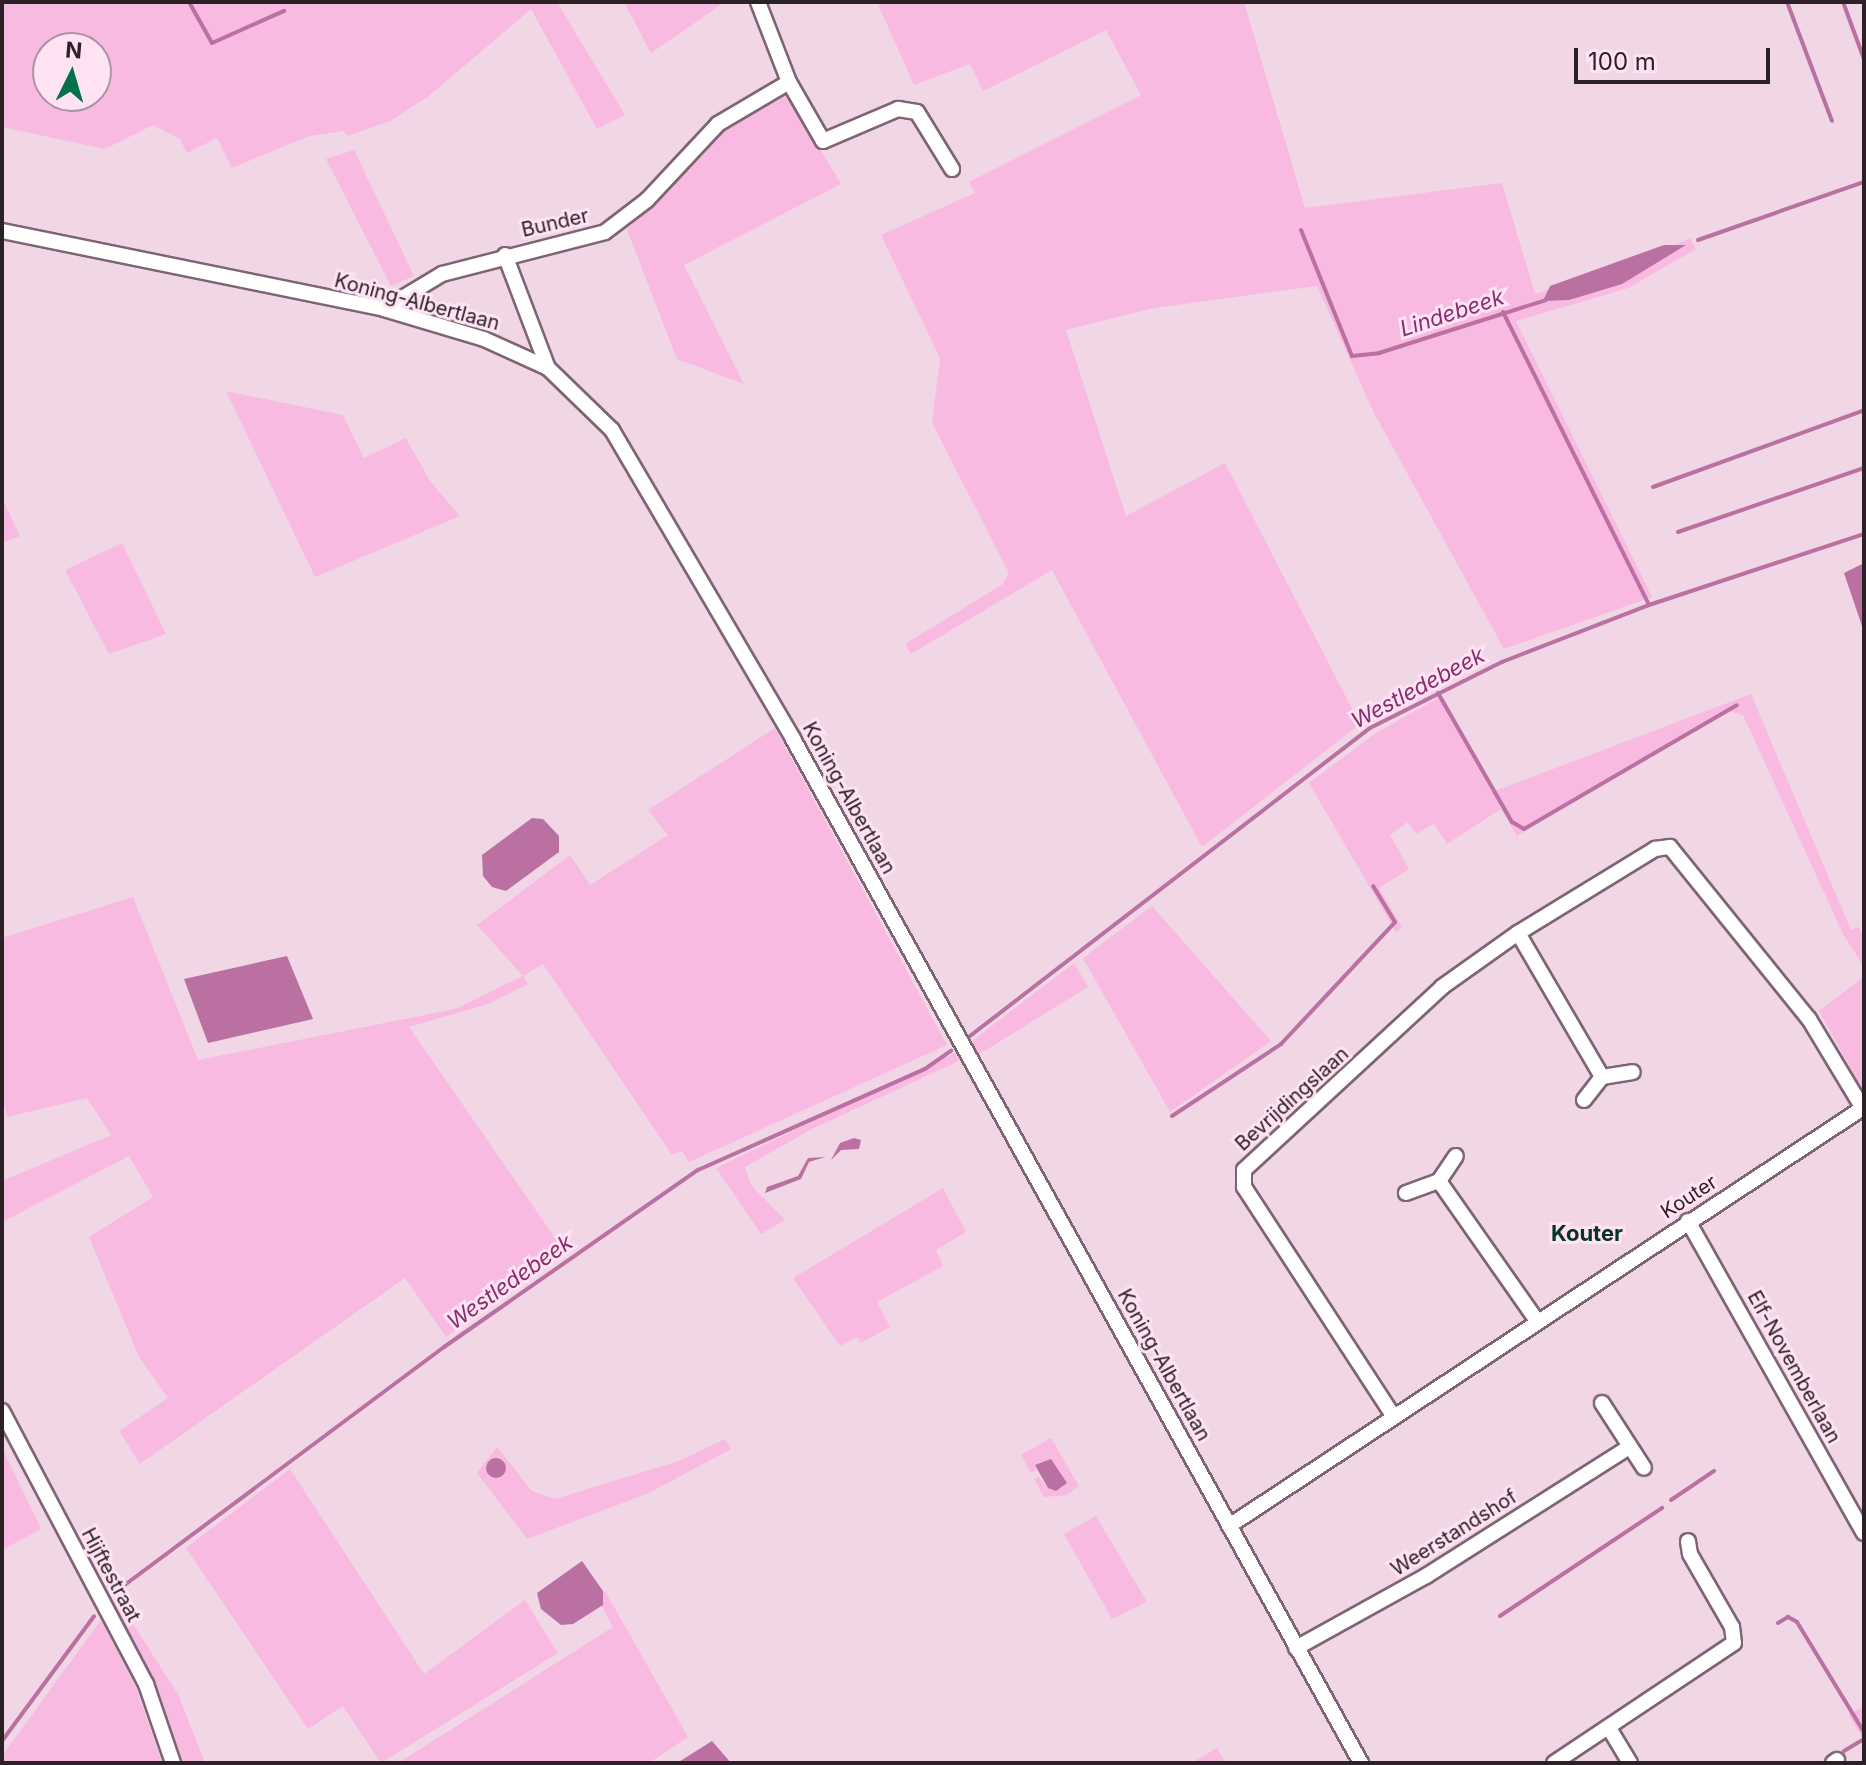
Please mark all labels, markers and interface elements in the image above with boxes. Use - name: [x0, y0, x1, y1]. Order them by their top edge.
- north arrow: [32, 32, 112, 112]
- scale bar: [1578, 32, 1774, 82]
- text: N: [64, 36, 83, 64]
- text: 100 m: [1588, 47, 1656, 76]
- street label: Bunder: [519, 204, 591, 242]
- street label: Koning-Albertlaan: [332, 268, 502, 336]
- water label: Lindebeek: [1397, 284, 1507, 342]
- water label: Westledebeek: [1347, 642, 1489, 734]
- street label: Koning-Albertlaan: [797, 718, 901, 878]
- street label: Bevrijdingslaan: [1230, 1042, 1354, 1156]
- street label: Kouter: [1656, 1170, 1722, 1224]
- district label: Kouter: [1551, 1221, 1623, 1247]
- water label: Westledebeek: [442, 1229, 578, 1335]
- street label: Koning-Albertlaan: [1112, 1285, 1216, 1445]
- street label: Elf-Novemberlaan: [1742, 1287, 1846, 1447]
- street label: Weerstandshof: [1387, 1485, 1521, 1581]
- street label: Hijftestraat: [76, 1524, 146, 1626]

